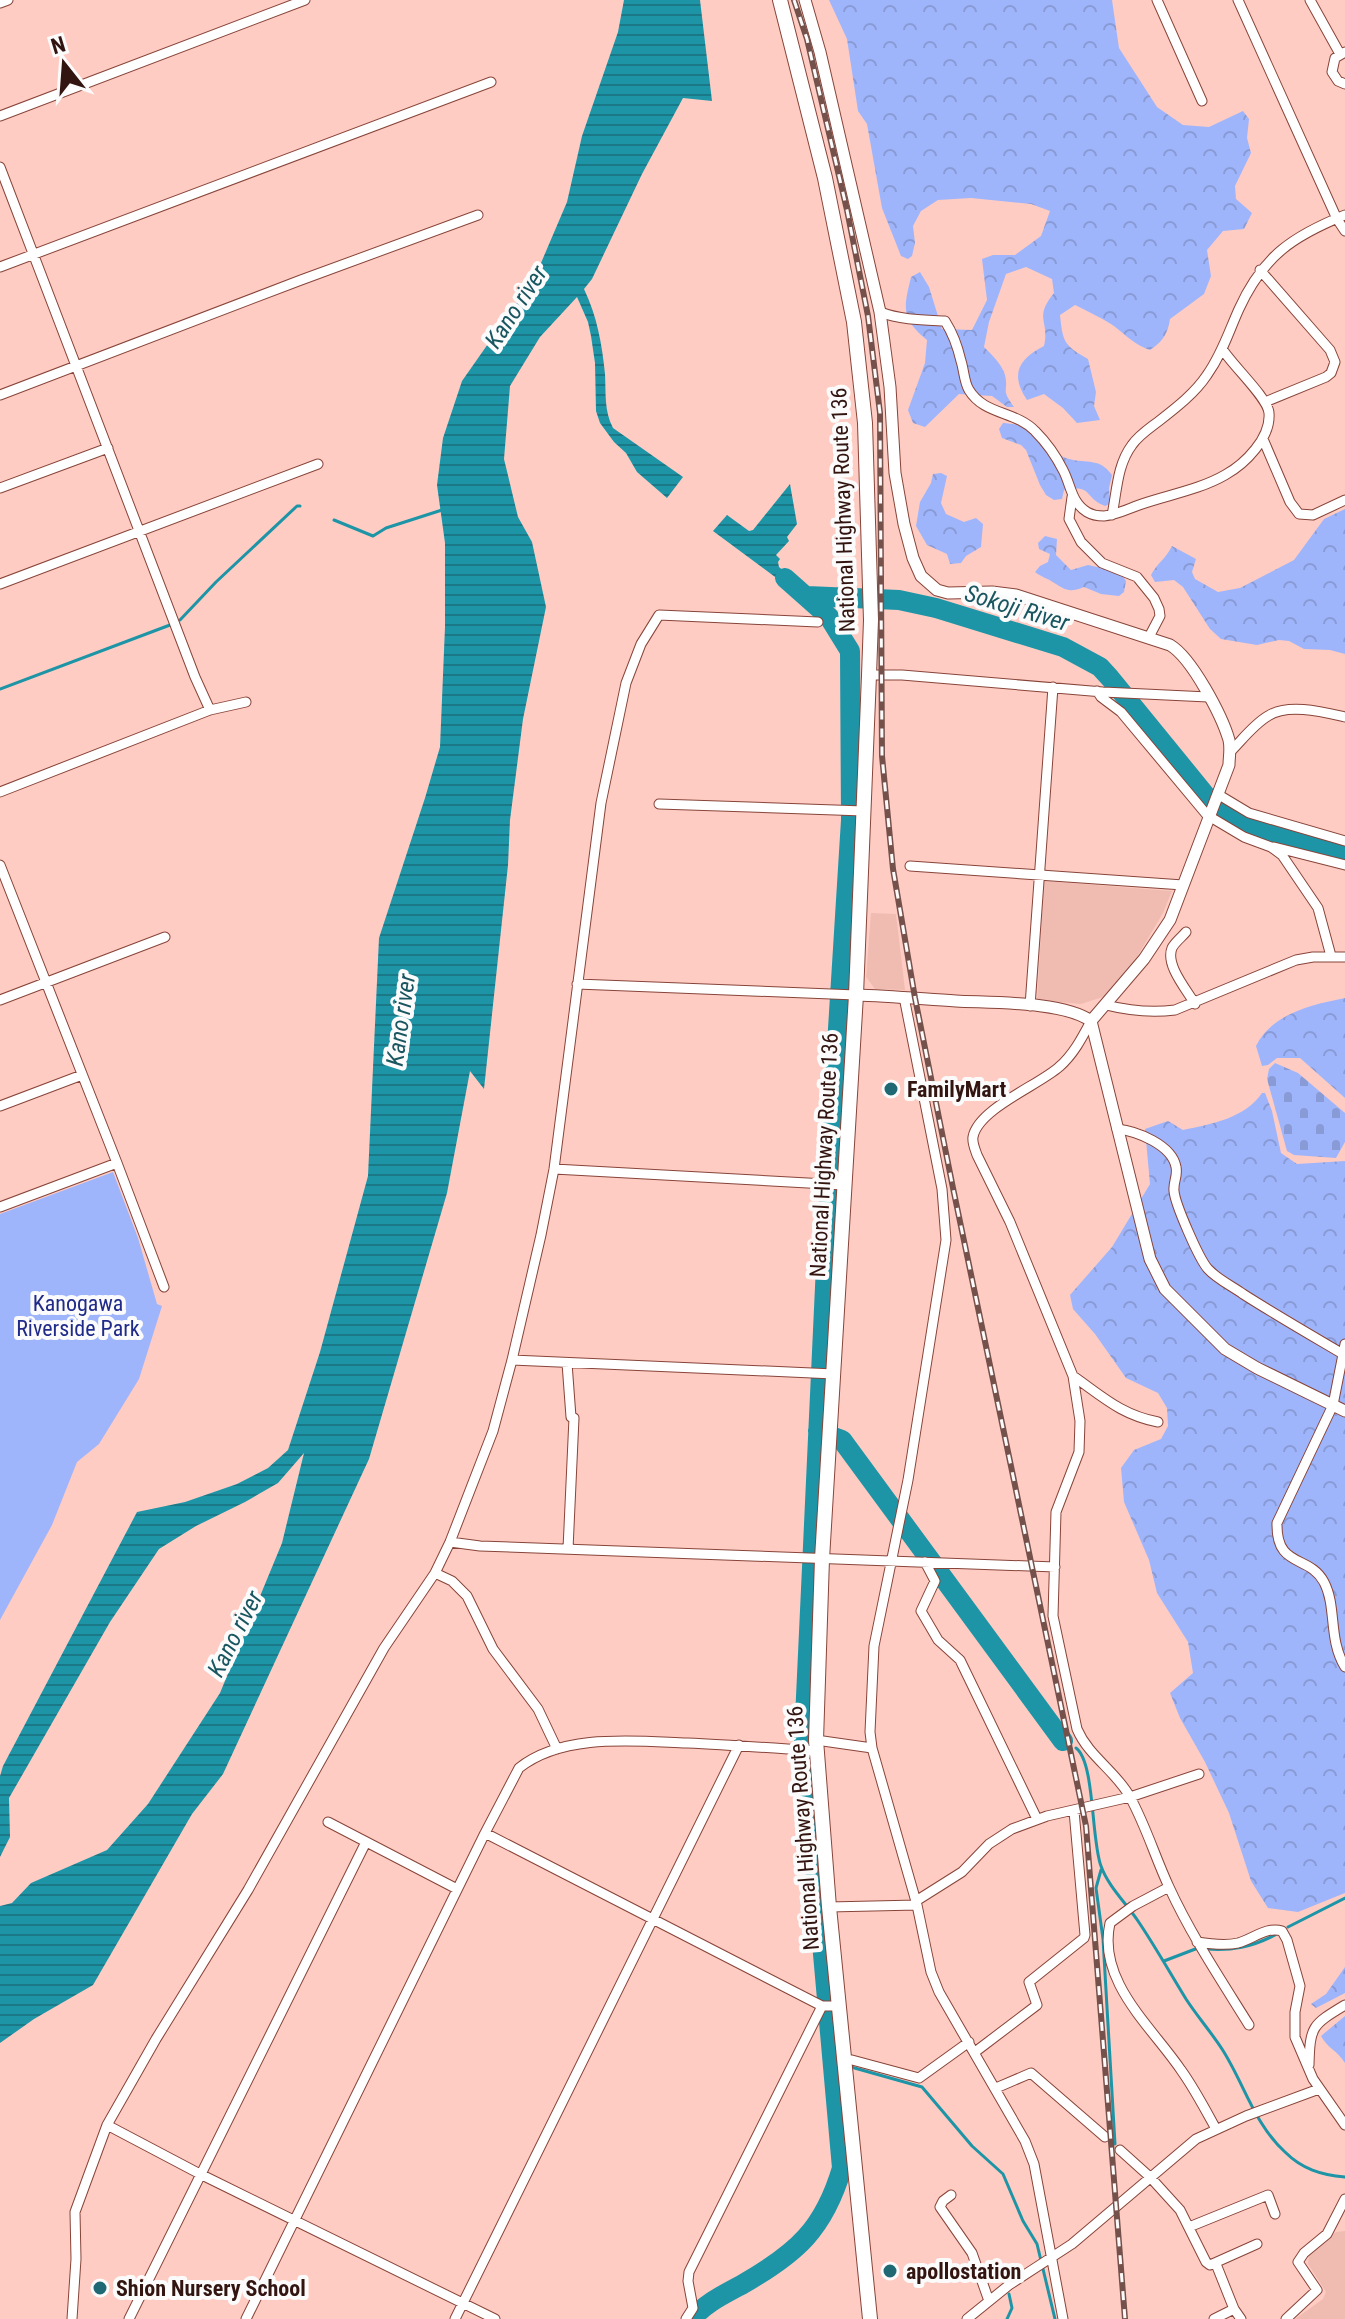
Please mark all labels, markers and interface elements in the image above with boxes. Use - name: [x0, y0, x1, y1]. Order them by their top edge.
- north arrow: [24, 24, 104, 104]
- text: N: [48, 31, 68, 59]
- water label: Kano river: [479, 260, 553, 353]
- street label: National Highway Route 136: [826, 387, 860, 633]
- water label: Sokoji River: [962, 579, 1073, 637]
- water label: Kano river: [381, 971, 421, 1068]
- street label: National Highway Route 136: [805, 1032, 843, 1278]
- place label: FamilyMart: [907, 1077, 1007, 1102]
- marker: FamilyMart: [882, 1080, 900, 1098]
- park label: Kanogawa Riverside Park: [16, 1291, 140, 1341]
- water label: Kano river: [202, 1586, 269, 1682]
- street label: National Highway Route 136: [782, 1705, 824, 1951]
- place label: apollostation: [906, 2259, 1021, 2284]
- marker: apollostation: [881, 2262, 899, 2280]
- place label: Shion Nursery School: [116, 2276, 306, 2301]
- marker: Shion Nursery School: [91, 2279, 109, 2297]

